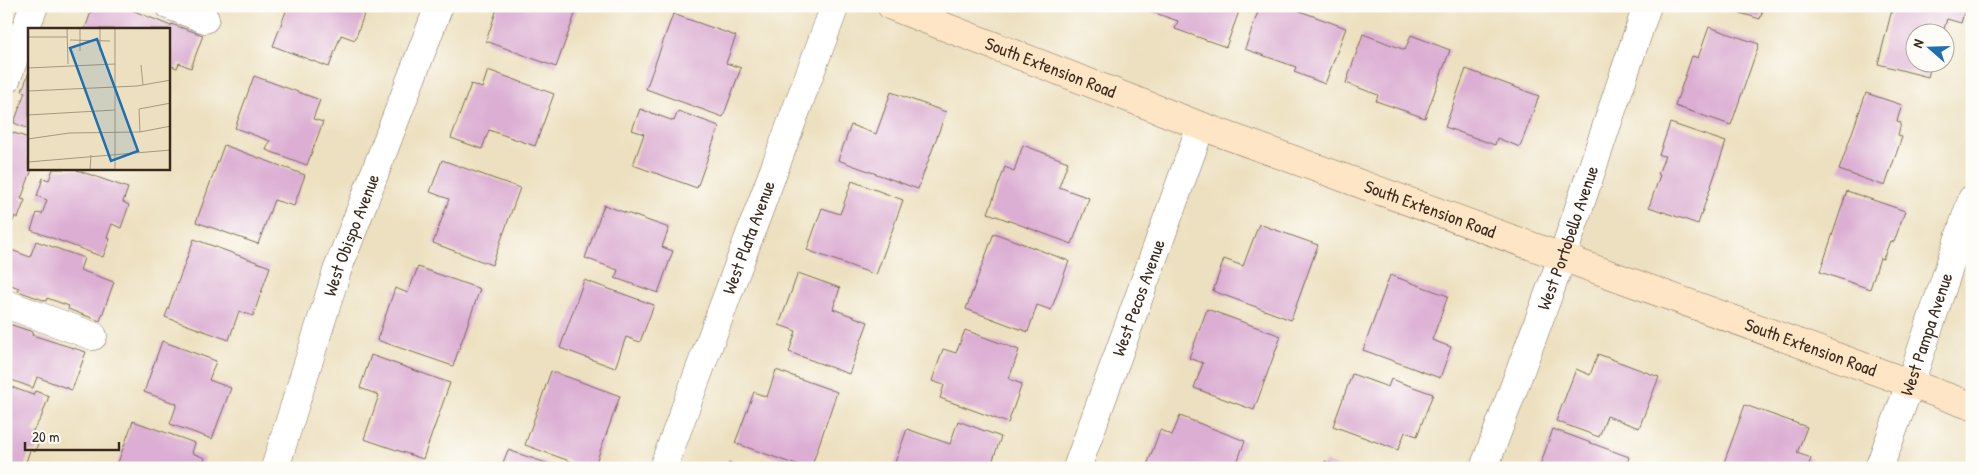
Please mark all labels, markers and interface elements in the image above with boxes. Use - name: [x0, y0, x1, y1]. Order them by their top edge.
- north arrow: [1906, 22, 1956, 72]
- inset map: [28, 28, 170, 170]
- street label: South Extension Road: [982, 31, 1120, 104]
- text: N: [1907, 36, 1928, 50]
- street label: West Portobello Avenue: [1531, 162, 1604, 313]
- street label: West Obispo Avenue: [317, 170, 385, 299]
- street label: South Extension Road: [1361, 173, 1499, 244]
- street label: West Plata Avenue: [716, 177, 781, 297]
- street label: West Pecos Avenue: [1106, 236, 1171, 359]
- street label: West Pampa Avenue: [1894, 269, 1958, 399]
- street label: South Extension Road: [1742, 312, 1880, 382]
- scale bar: [25, 419, 119, 451]
- text: 20 m: [32, 426, 59, 447]

